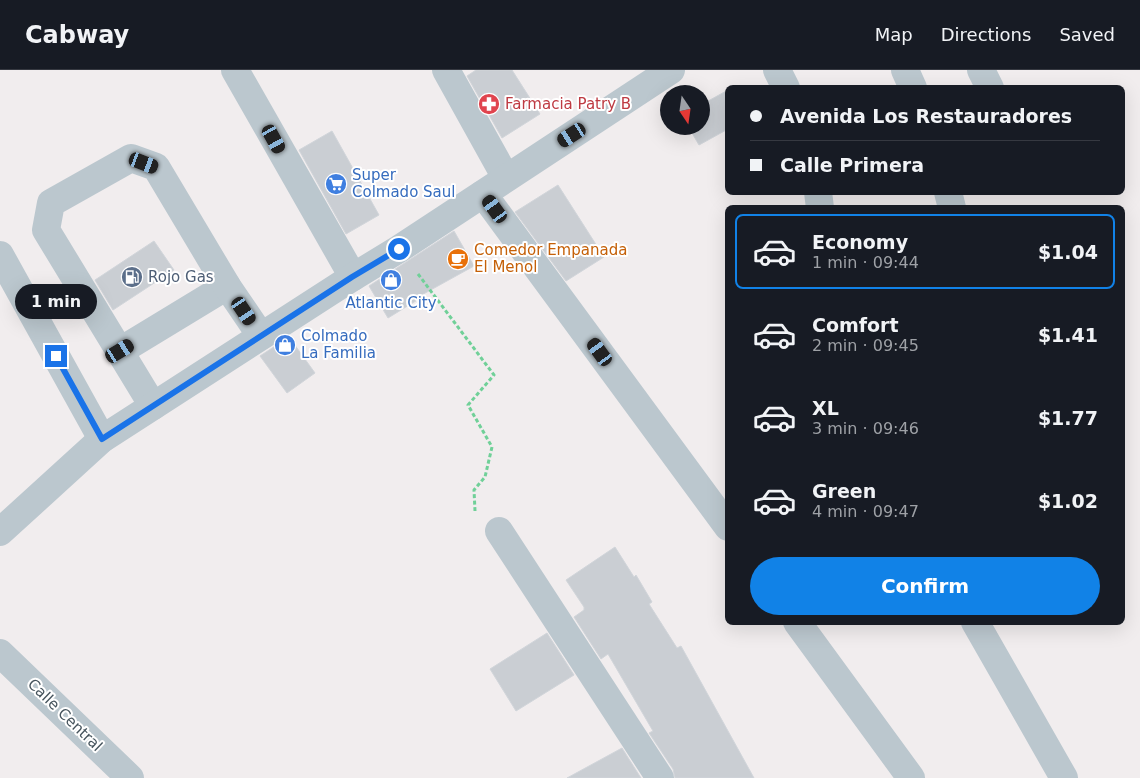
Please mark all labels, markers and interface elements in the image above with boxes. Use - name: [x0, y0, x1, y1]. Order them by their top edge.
- text: Cabway: [25, 21, 129, 49]
- text: Map: [875, 24, 913, 45]
- text: Directions: [941, 24, 1031, 45]
- text: Saved: [1059, 24, 1115, 45]
- north arrow: [660, 85, 710, 135]
- map controls: [660, 85, 710, 135]
- pharmacy icon: Farmacia Patry B: [477, 92, 501, 116]
- place label: Farmacia Patry B: [505, 95, 631, 113]
- text: Avenida Los Restauradores: [780, 105, 1072, 127]
- car: [555, 121, 588, 149]
- car: [260, 122, 287, 156]
- car: [127, 151, 160, 175]
- text: Calle Primera: [780, 154, 924, 176]
- place label: Super Colmado Saul: [352, 166, 455, 201]
- supermarket icon: Super Colmado Saul: [324, 172, 348, 196]
- car: [480, 192, 509, 226]
- icon: car: [752, 229, 797, 274]
- text: Economy: [812, 231, 908, 253]
- route start: [388, 238, 410, 260]
- place label: Comedor Empanada El Menol: [474, 241, 627, 276]
- text: $1.04: [1038, 241, 1098, 263]
- cafe icon: Comedor Empanada El Menol: [446, 247, 470, 271]
- text: 1 min · 09:44: [812, 253, 919, 272]
- fuel station icon: Rojo Gas: [120, 265, 144, 289]
- place label: Rojo Gas: [148, 268, 214, 286]
- shop icon: Atlantic City: [379, 268, 403, 292]
- callout: 1 min: [15, 284, 97, 318]
- text: 1 min: [31, 292, 81, 311]
- car: [229, 294, 258, 328]
- place label: Atlantic City: [345, 294, 437, 312]
- icon: car: [752, 312, 797, 357]
- text: Comfort: [812, 314, 899, 336]
- text: $1.41: [1038, 324, 1098, 346]
- place label: Colmado La Familia: [301, 327, 376, 362]
- shop icon: Colmado La Familia: [273, 333, 297, 357]
- car: [585, 335, 614, 369]
- text: 2 min · 09:45: [812, 336, 919, 355]
- car: [103, 337, 136, 365]
- route end: [45, 345, 67, 367]
- icon: car: [752, 395, 797, 440]
- text: XL: [812, 397, 839, 419]
- text: $1.77: [1038, 407, 1098, 429]
- text: 3 min · 09:46: [812, 419, 919, 438]
- icon: car: [752, 478, 797, 523]
- text: Green: [812, 480, 876, 502]
- text: $1.02: [1038, 490, 1098, 512]
- text: 4 min · 09:47: [812, 502, 919, 521]
- button: Confirm: [750, 557, 1100, 615]
- street label: Calle Central: [24, 675, 106, 755]

